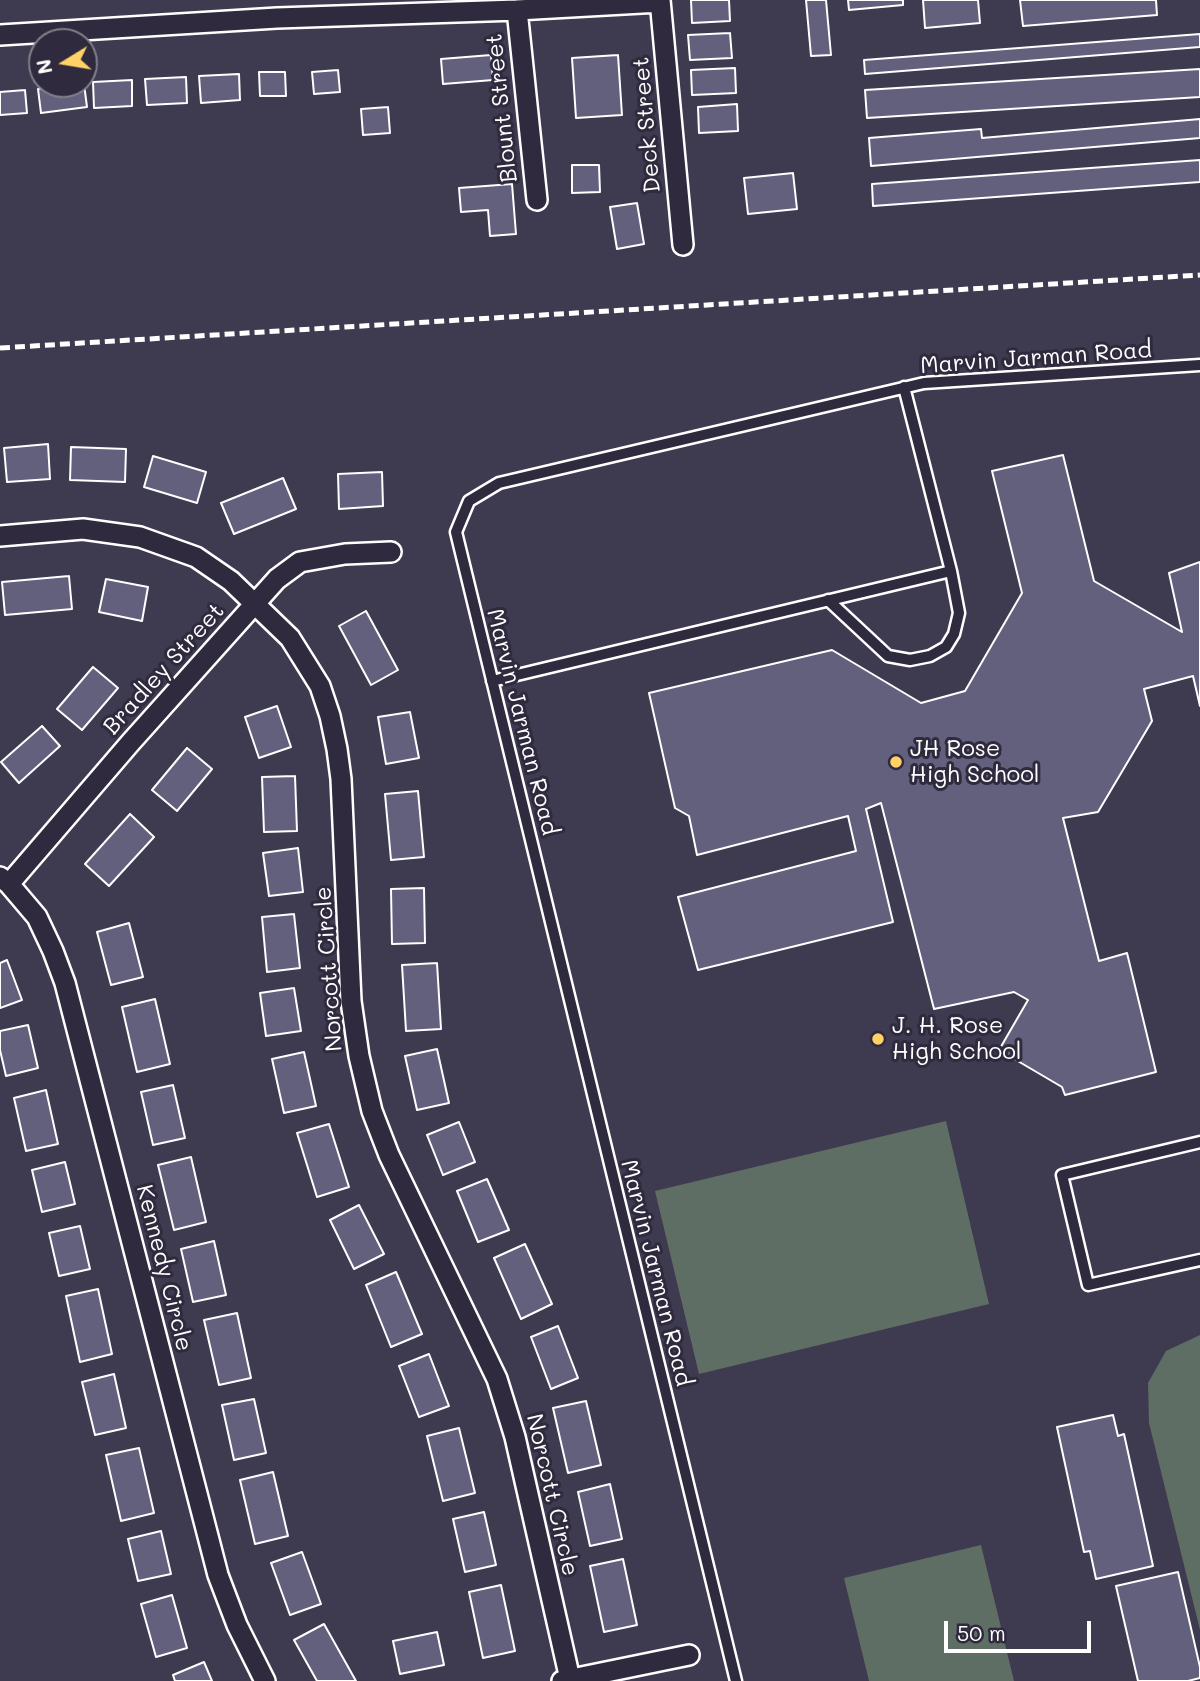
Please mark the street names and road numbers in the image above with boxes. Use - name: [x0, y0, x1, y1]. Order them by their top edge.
- street label: Blount Street: [480, 32, 524, 184]
- street label: Deck Street: [627, 56, 667, 194]
- street label: Marvin Jarman Road: [919, 336, 1153, 380]
- street label: Bradley Street: [98, 598, 230, 740]
- street label: Marvin Jarman Road: [481, 606, 563, 838]
- street label: Norcott Circle: [309, 886, 349, 1052]
- street label: Marvin Jarman Road: [615, 1157, 697, 1389]
- street label: Kennedy Circle: [130, 1182, 198, 1354]
- street label: Norcott Circle: [520, 1411, 584, 1579]

